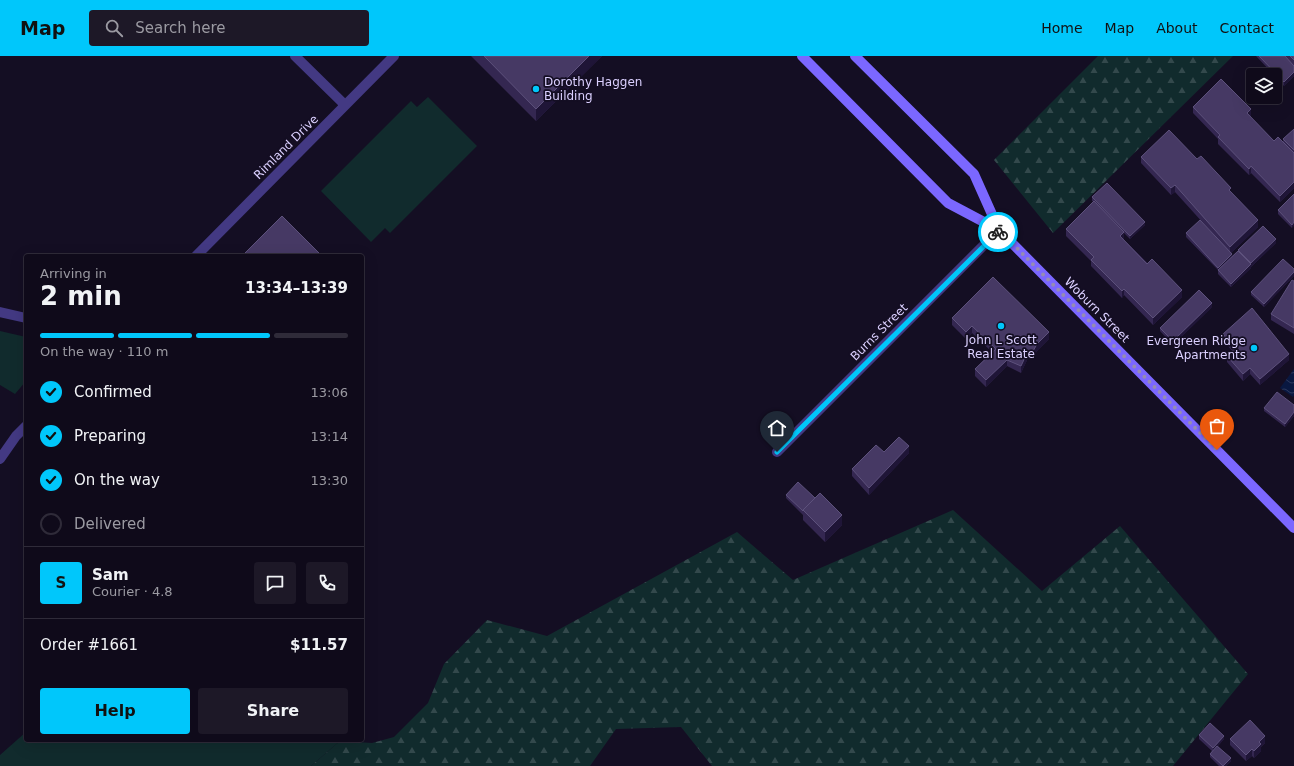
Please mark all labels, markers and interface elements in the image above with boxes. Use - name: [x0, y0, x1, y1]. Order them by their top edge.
- search box: [89, 10, 369, 46]
- text: Map: [20, 17, 65, 39]
- icon: search: [103, 17, 125, 39]
- text: Search here: [135, 19, 225, 37]
- text: Home: [1041, 20, 1083, 36]
- text: Map: [1105, 20, 1134, 36]
- text: About: [1156, 20, 1198, 36]
- text: Contact: [1220, 20, 1274, 36]
- map controls: [1246, 68, 1282, 104]
- button: layers: [1246, 68, 1282, 104]
- place label: Dorothy Haggen Building: [544, 75, 642, 103]
- marker: Dorothy Haggen Building: [531, 84, 541, 94]
- street label: Rimland Drive: [251, 112, 321, 182]
- courier: [978, 212, 1018, 252]
- icon: bike: [987, 221, 1009, 243]
- text: Arriving in: [40, 266, 107, 281]
- street label: Woburn Street: [1062, 275, 1133, 346]
- text: 13:34–13:39: [245, 279, 348, 297]
- text: 2 min: [40, 281, 122, 311]
- street label: Burns Street: [848, 300, 911, 363]
- marker: John L Scott Real Estate: [996, 321, 1006, 331]
- place label: John L Scott Real Estate: [964, 333, 1037, 361]
- place label: Evergreen Ridge Apartments: [1146, 334, 1246, 362]
- marker: Evergreen Ridge Apartments: [1249, 343, 1259, 353]
- text: On the way · 110 m: [40, 344, 168, 359]
- icon: check: [40, 381, 62, 403]
- text: Confirmed: [74, 383, 152, 401]
- text: 13:06: [311, 385, 348, 400]
- pin: [1200, 409, 1234, 450]
- pin: [760, 411, 794, 452]
- icon: bag: [1206, 415, 1228, 437]
- icon: home: [766, 417, 788, 439]
- icon: check: [40, 425, 62, 447]
- text: Preparing: [74, 427, 146, 445]
- text: 13:14: [311, 429, 348, 444]
- icon: check: [40, 469, 62, 491]
- text: On the way: [74, 471, 160, 489]
- text: 13:30: [311, 473, 348, 488]
- text: Delivered: [74, 515, 146, 533]
- button: chat: [254, 562, 296, 604]
- button: phone: [306, 562, 348, 604]
- text: Sam: [92, 566, 129, 584]
- text: S: [56, 574, 66, 592]
- text: Courier · 4.8: [92, 584, 173, 599]
- text: Order #1661: [40, 636, 138, 654]
- text: $11.57: [290, 636, 348, 654]
- button: Help: [40, 688, 190, 734]
- button: Share: [198, 688, 348, 734]

